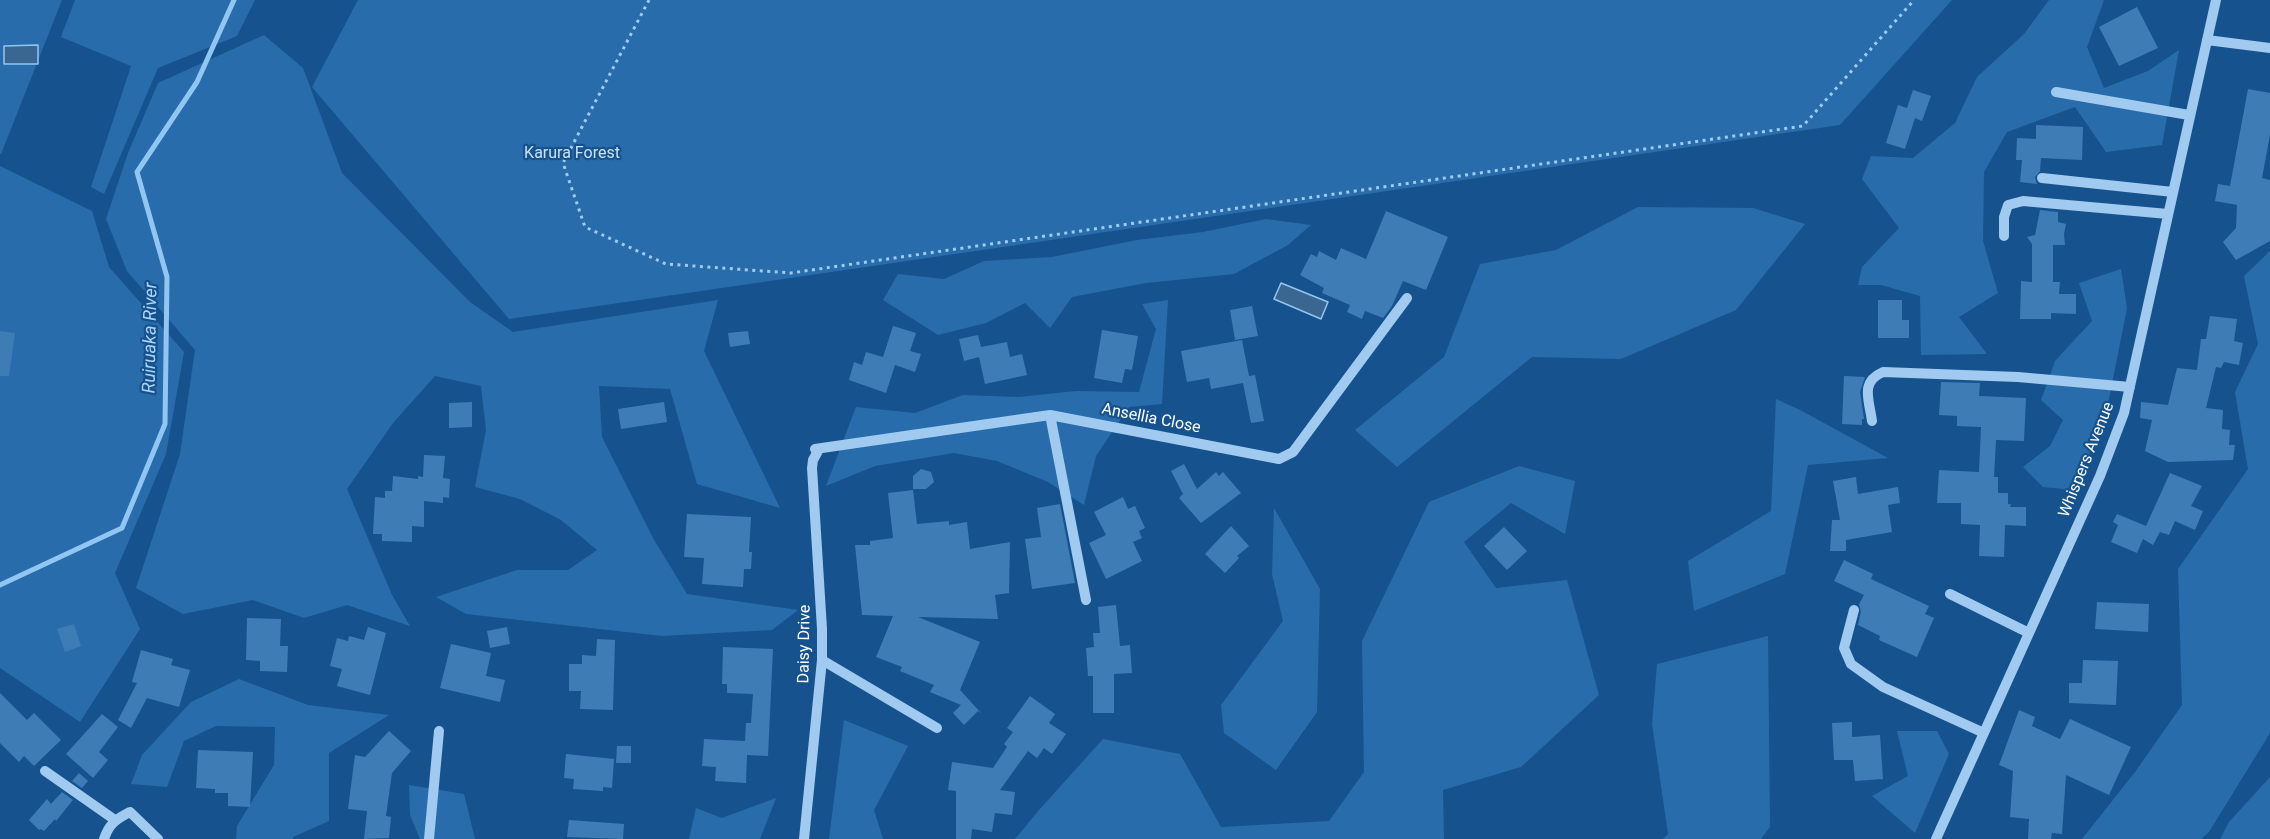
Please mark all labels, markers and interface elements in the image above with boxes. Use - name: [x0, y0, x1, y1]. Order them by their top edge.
- park label: Karura Forest: [524, 144, 620, 164]
- water label: Ruiruaka River: [139, 282, 163, 394]
- street label: Ansellia Close: [1100, 400, 1202, 438]
- street label: Whispers Avenue: [2055, 400, 2119, 520]
- street label: Daisy Drive: [795, 604, 815, 684]

